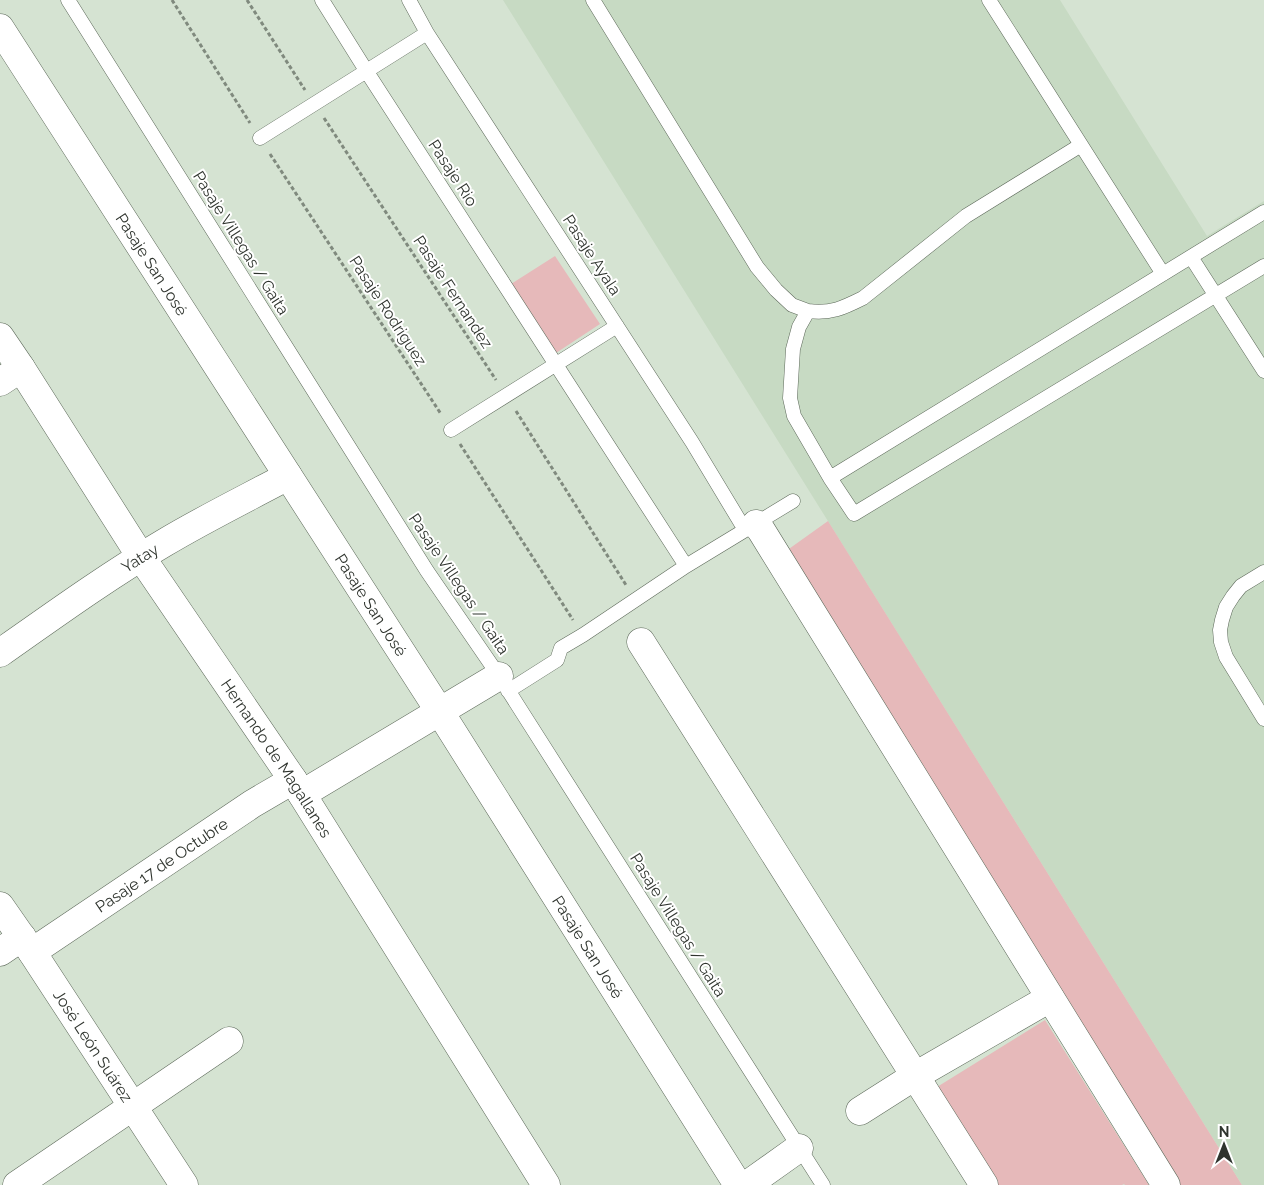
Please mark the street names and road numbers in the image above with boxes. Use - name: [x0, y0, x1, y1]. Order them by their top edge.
- street label: Pasaje Rio: [424, 136, 482, 210]
- street label: Pasaje Villegas / Gaita: [189, 168, 293, 318]
- street label: Pasaje San José: [112, 210, 192, 319]
- street label: Pasaje Ayala: [559, 211, 625, 299]
- street label: Pasaje Fernandez: [409, 232, 497, 352]
- street label: Pasaje Rodriguez: [345, 252, 431, 370]
- street label: Pasaje Villegas / Gaita: [405, 510, 513, 658]
- street label: Yatay: [118, 539, 162, 577]
- street label: Pasaje San José: [331, 550, 411, 660]
- street label: Hernando de Magallanes: [217, 675, 336, 841]
- street label: Pasaje 17 de Octubre: [92, 814, 231, 916]
- street label: Pasaje Villegas / Gaita: [626, 850, 730, 1000]
- street label: Pasaje San José: [549, 892, 627, 1002]
- street label: José León Suárez: [50, 986, 137, 1106]

